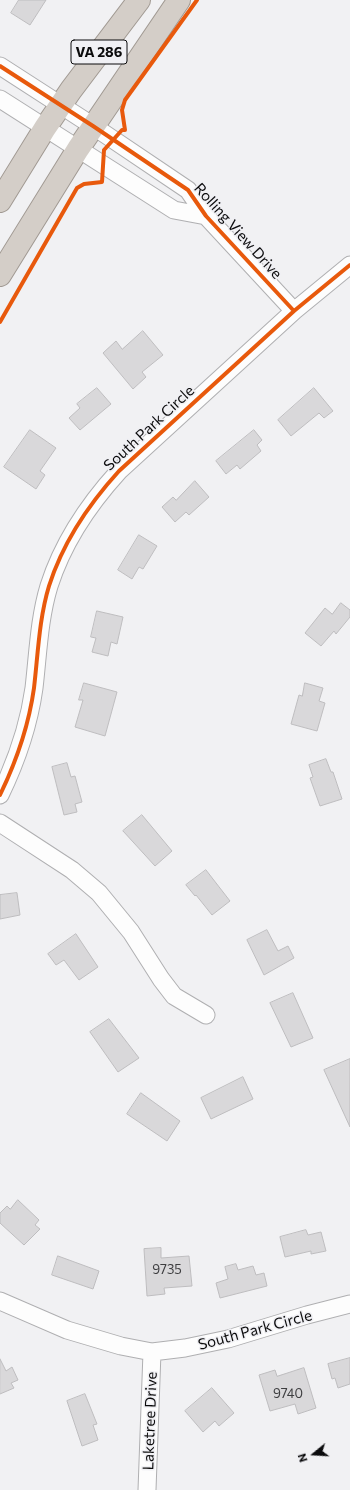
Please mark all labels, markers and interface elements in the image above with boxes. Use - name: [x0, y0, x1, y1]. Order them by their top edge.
- road number: VA 286: [71, 40, 127, 64]
- street label: Rolling View Drive: [190, 179, 286, 283]
- street label: South Park Circle: [100, 382, 198, 474]
- house number: 9735: [152, 1262, 182, 1278]
- street label: South Park Circle: [196, 1306, 314, 1354]
- street label: Laketree Drive: [139, 1371, 161, 1471]
- house number: 9740: [273, 1386, 303, 1402]
- north arrow: [294, 1434, 334, 1474]
- text: N: [295, 1452, 310, 1464]

